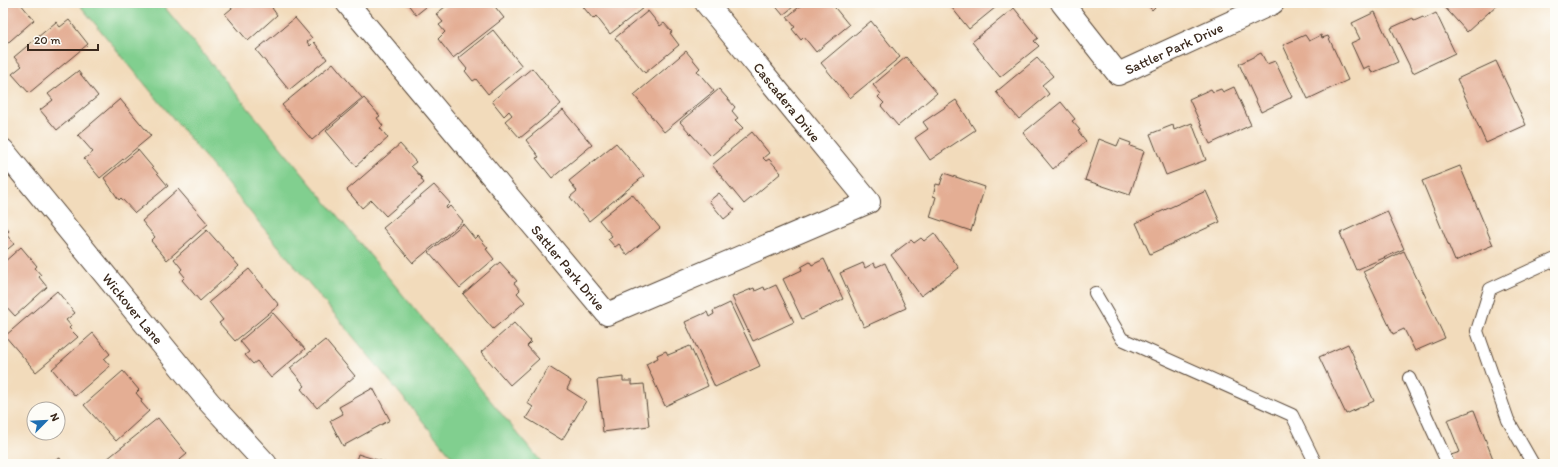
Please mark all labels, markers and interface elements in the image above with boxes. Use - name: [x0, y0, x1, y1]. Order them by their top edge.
- street label: Sattler Park Drive: [1122, 19, 1226, 79]
- scale bar: [28, 26, 98, 52]
- text: 20 m: [34, 33, 61, 47]
- street label: Cascadera Drive: [749, 59, 824, 146]
- street label: Sattler Park Drive: [527, 222, 609, 315]
- street label: Wickover Lane: [98, 270, 167, 348]
- north arrow: [26, 401, 66, 441]
- text: N: [47, 411, 62, 423]

